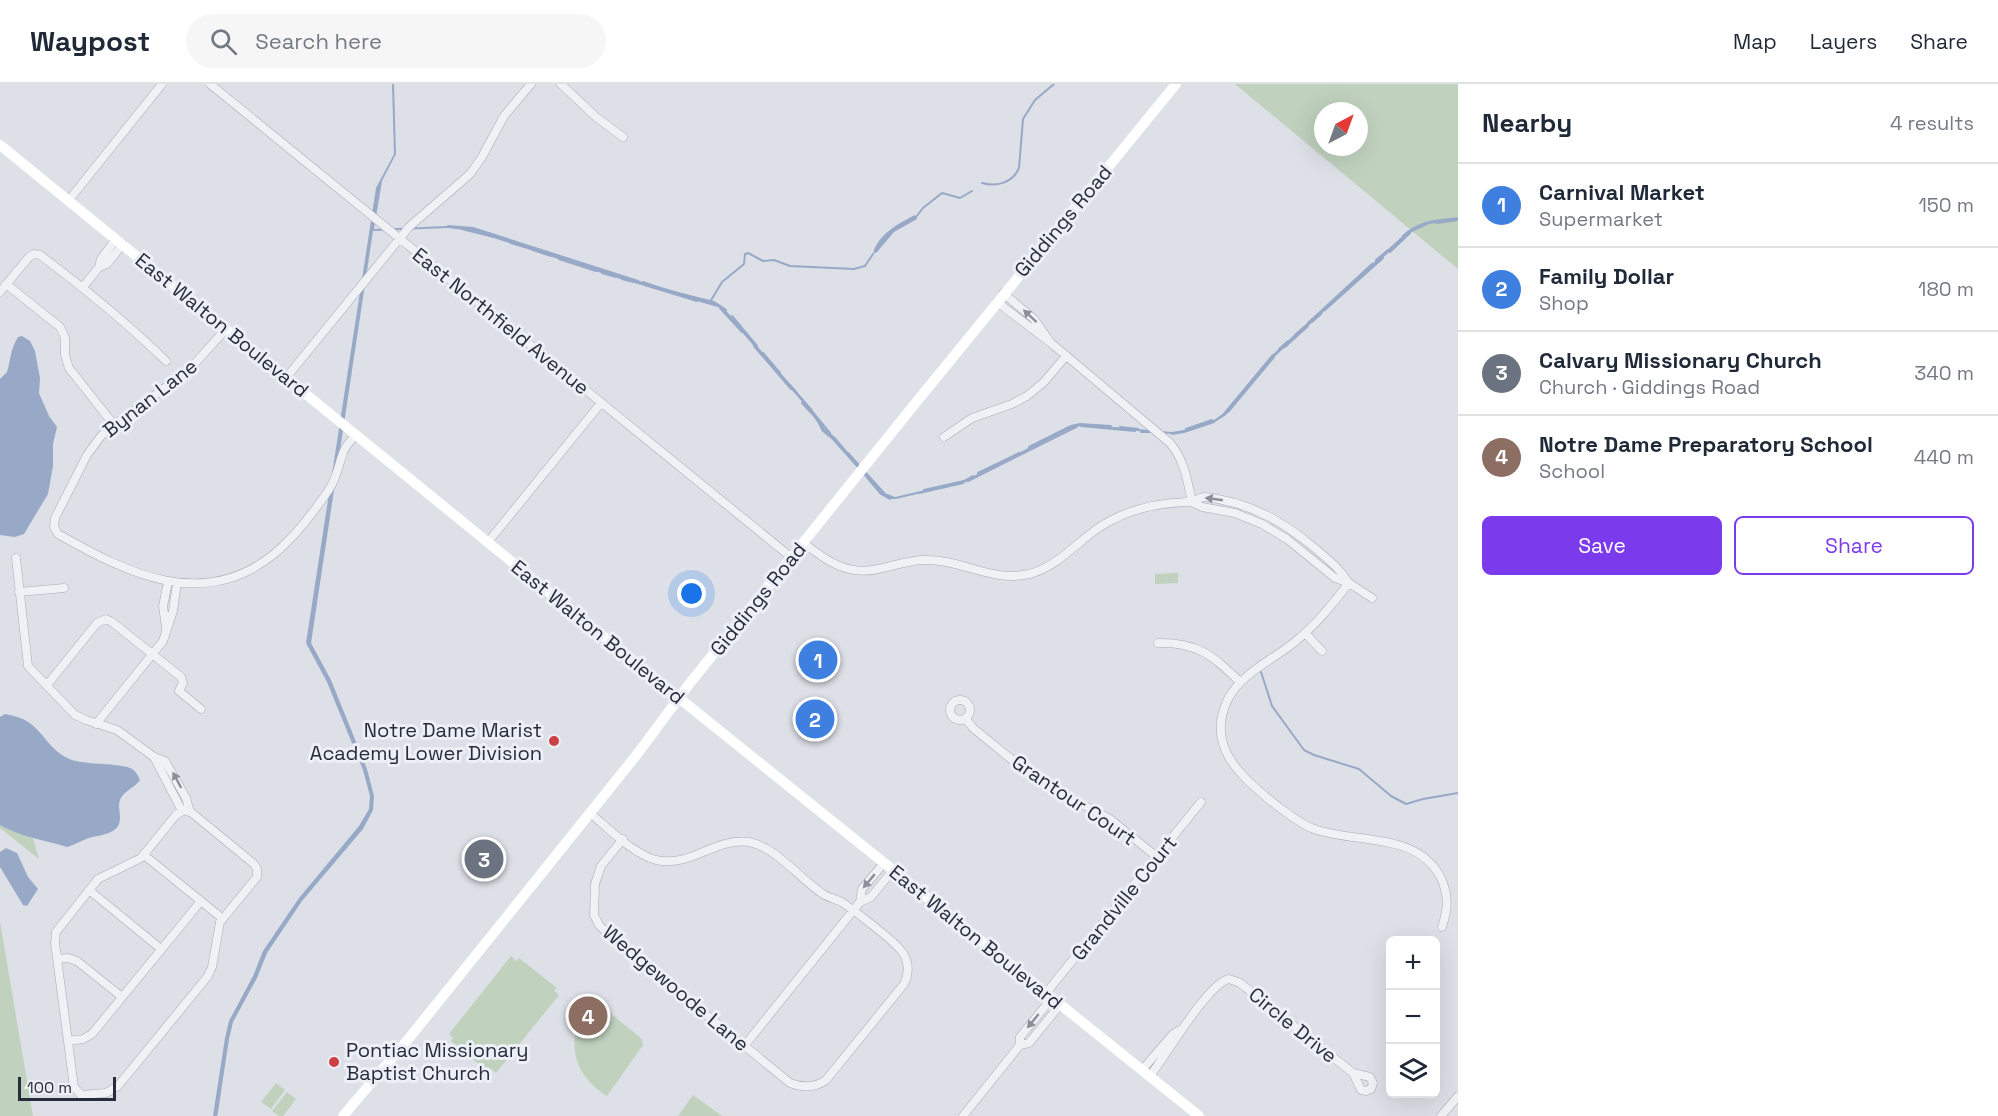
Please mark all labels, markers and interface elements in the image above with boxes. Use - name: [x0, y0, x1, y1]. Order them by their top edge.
- search box: [186, 14, 606, 68]
- text: Waypost: [30, 23, 150, 59]
- icon: search: [207, 25, 240, 58]
- text: Search here: [255, 27, 382, 55]
- text: Map: [1733, 28, 1777, 55]
- text: Layers: [1810, 28, 1877, 55]
- text: Share: [1910, 28, 1968, 55]
- north arrow: [1314, 102, 1368, 156]
- text: Nearby: [1482, 106, 1572, 140]
- text: 4 results: [1890, 110, 1974, 136]
- street label: Giddings Road: [1008, 160, 1118, 282]
- text: Carnival Market: [1539, 178, 1705, 206]
- text: 1: [1497, 192, 1506, 218]
- text: 150 m: [1919, 192, 1974, 218]
- text: Supermarket: [1539, 206, 1663, 232]
- street label: East Northfield Avenue: [407, 242, 595, 400]
- street label: East Walton Boulevard: [130, 247, 314, 403]
- text: Family Dollar: [1539, 262, 1674, 290]
- text: 2: [1496, 276, 1507, 302]
- text: 180 m: [1918, 276, 1974, 302]
- text: Shop: [1539, 290, 1589, 316]
- one-way arrow: [1022, 309, 1037, 323]
- text: Calvary Missionary Church: [1539, 346, 1822, 374]
- street label: Bynan Lane: [97, 353, 203, 443]
- text: 3: [1495, 360, 1508, 386]
- text: 340 m: [1914, 360, 1974, 386]
- text: Church · Giddings Road: [1539, 374, 1760, 400]
- text: Notre Dame Preparatory School: [1539, 430, 1873, 458]
- text: 4: [1495, 444, 1508, 470]
- text: 440 m: [1914, 444, 1974, 470]
- text: School: [1539, 458, 1605, 484]
- one-way arrow: [1205, 494, 1224, 503]
- button: Save: [1482, 516, 1722, 575]
- button: Share: [1734, 516, 1974, 575]
- street label: Giddings Road: [704, 537, 812, 661]
- street label: East Walton Boulevard: [506, 554, 690, 710]
- your location: [677, 579, 706, 608]
- pin: 1: [798, 638, 838, 682]
- pin: 2: [796, 696, 834, 742]
- place label: Notre Dame Marist Academy Lower Division: [310, 717, 542, 766]
- marker: Notre Dame Marist Academy Lower Division: [547, 734, 561, 748]
- street label: Grantour Court: [1007, 749, 1141, 851]
- one-way arrow: [172, 771, 182, 788]
- street label: Grandville Court: [1066, 830, 1182, 966]
- pin: 3: [464, 836, 504, 882]
- street label: East Walton Boulevard: [884, 859, 1068, 1015]
- one-way arrow: [862, 873, 875, 889]
- street label: Wedgewoode Lane: [597, 919, 755, 1057]
- map controls: [1386, 936, 1440, 1098]
- button: +: [1386, 936, 1440, 990]
- street label: Circle Drive: [1243, 981, 1343, 1069]
- button: −: [1386, 990, 1440, 1044]
- pin: 4: [568, 994, 608, 1038]
- one-way arrow: [1028, 1013, 1040, 1028]
- place label: Pontiac Missionary Baptist Church: [346, 1037, 529, 1086]
- button: layers: [1386, 1044, 1440, 1098]
- marker: Pontiac Missionary Baptist Church: [327, 1055, 341, 1069]
- scale bar: [18, 1074, 116, 1102]
- text: 100 m: [27, 1077, 72, 1098]

